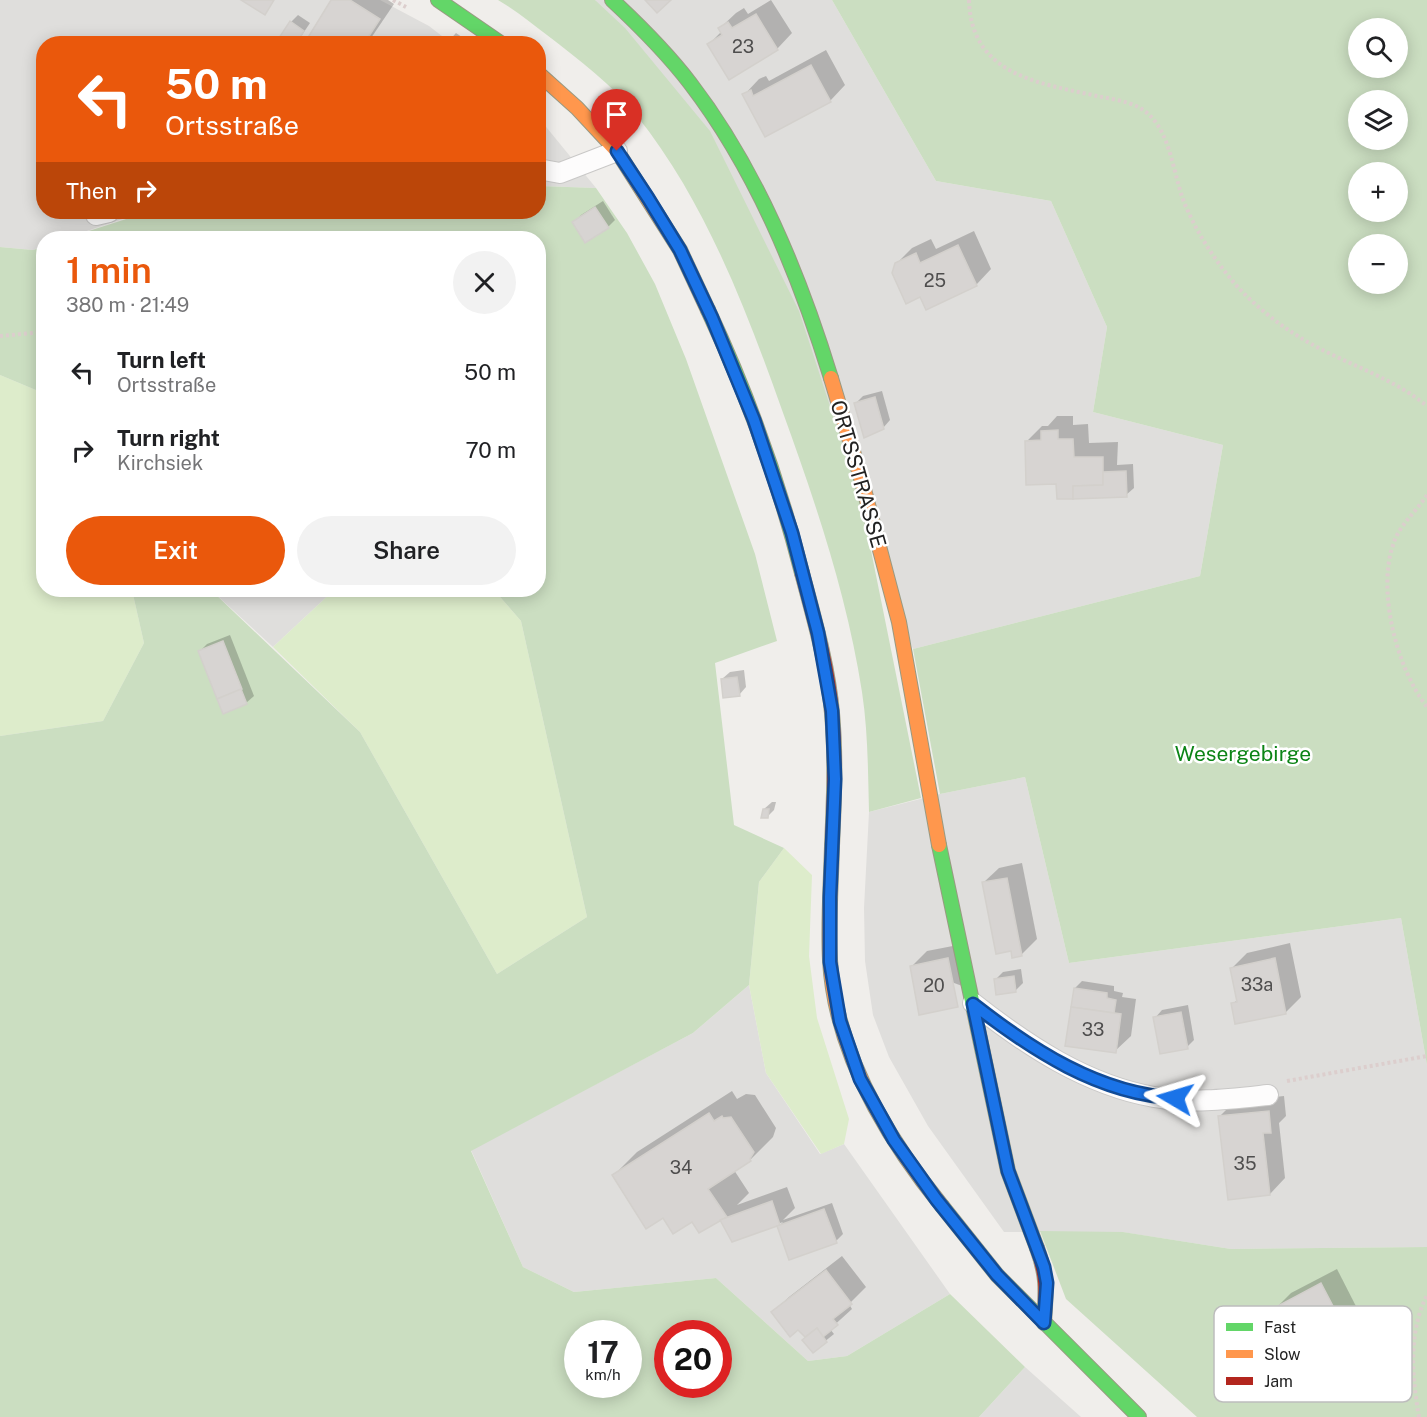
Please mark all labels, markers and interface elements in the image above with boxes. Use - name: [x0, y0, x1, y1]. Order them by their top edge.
- map controls: [1348, 18, 1408, 294]
- button: search: [1348, 18, 1408, 78]
- house number: 23: [732, 36, 754, 57]
- text: 50 m: [165, 59, 268, 108]
- icon: left: [66, 60, 144, 138]
- pin: [591, 89, 642, 151]
- button: layers: [1348, 90, 1408, 150]
- icon: arrive: [600, 98, 633, 131]
- text: Ortsstraße: [165, 109, 299, 141]
- button: +: [1348, 162, 1408, 222]
- icon: right: [129, 174, 162, 207]
- text: Then: [66, 178, 117, 204]
- button: −: [1348, 234, 1408, 294]
- text: 1 min: [66, 249, 152, 291]
- button: close: [453, 251, 516, 314]
- house number: 25: [924, 270, 946, 291]
- text: 380 m · 21:49: [66, 293, 189, 317]
- text: Turn left: [117, 347, 206, 373]
- icon: left: [66, 356, 99, 389]
- text: 50 m: [464, 359, 516, 385]
- text: Ortsstraße: [117, 373, 216, 397]
- street label: ORTSSTRASSE: [825, 397, 892, 551]
- text: Turn right: [117, 425, 220, 451]
- icon: right: [66, 434, 99, 467]
- text: 70 m: [465, 437, 516, 463]
- text: Kirchsiek: [117, 451, 203, 475]
- button: Exit: [66, 516, 285, 585]
- button: Share: [297, 516, 516, 585]
- park label: Wesergebirge: [1175, 741, 1311, 766]
- house number: 33a: [1241, 974, 1273, 995]
- house number: 20: [923, 975, 945, 996]
- house number: 33: [1082, 1019, 1104, 1040]
- position arrow: [1143, 1066, 1207, 1130]
- house number: 35: [1234, 1153, 1256, 1174]
- house number: 34: [670, 1157, 692, 1178]
- legend: [1214, 1306, 1412, 1402]
- text: Fast: [1264, 1318, 1296, 1337]
- speed limit sign: 20: [654, 1320, 732, 1398]
- text: 17: [587, 1334, 619, 1370]
- text: Slow: [1264, 1345, 1301, 1364]
- text: km/h: [585, 1366, 621, 1383]
- text: Jam: [1264, 1372, 1293, 1391]

